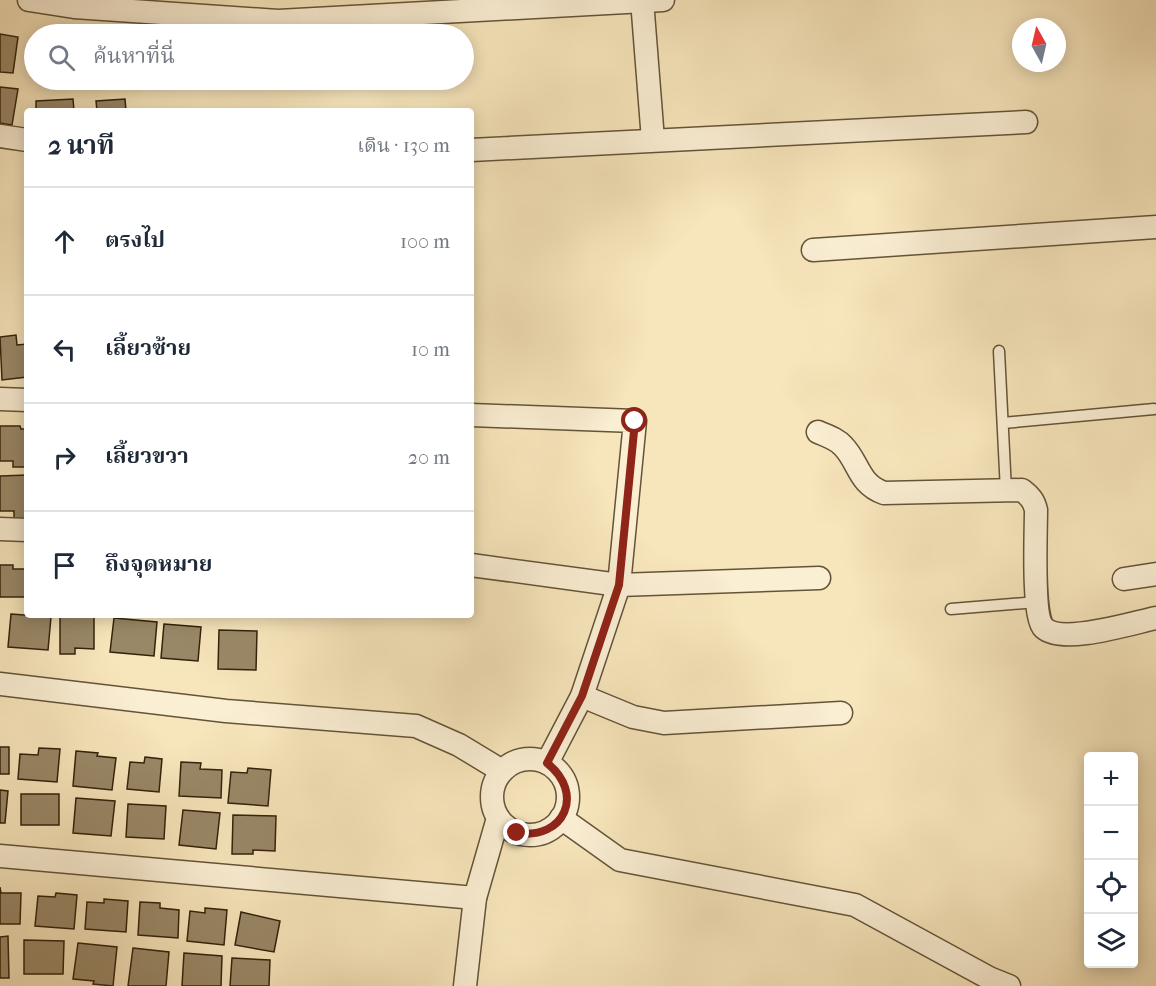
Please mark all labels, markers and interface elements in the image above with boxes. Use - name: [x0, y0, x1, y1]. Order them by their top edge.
- north arrow: [1012, 18, 1066, 72]
- search box: [24, 24, 474, 90]
- icon: search: [45, 41, 78, 74]
- text: ค้นหาที่นี่: [93, 43, 175, 69]
- text: 2 นาที: [48, 130, 114, 161]
- text: เดิน · 130 m: [357, 134, 450, 157]
- icon: ahead: [48, 225, 81, 258]
- text: ตรงไป: [105, 227, 165, 253]
- text: 100 m: [400, 230, 450, 253]
- icon: left: [48, 333, 81, 366]
- text: เลี้ยวซ้าย: [105, 335, 191, 361]
- text: 10 m: [411, 338, 450, 361]
- route start: [621, 407, 647, 433]
- icon: right: [48, 441, 81, 474]
- text: เลี้ยวขวา: [105, 443, 189, 469]
- text: 20 m: [408, 446, 450, 469]
- icon: arrive: [48, 549, 81, 582]
- text: ถึงจุดหมาย: [105, 551, 212, 577]
- map controls: [1084, 752, 1138, 968]
- button: +: [1084, 752, 1138, 806]
- button: −: [1084, 806, 1138, 860]
- route end: [503, 819, 529, 845]
- button: locate: [1084, 860, 1138, 914]
- button: layers: [1084, 914, 1138, 968]

